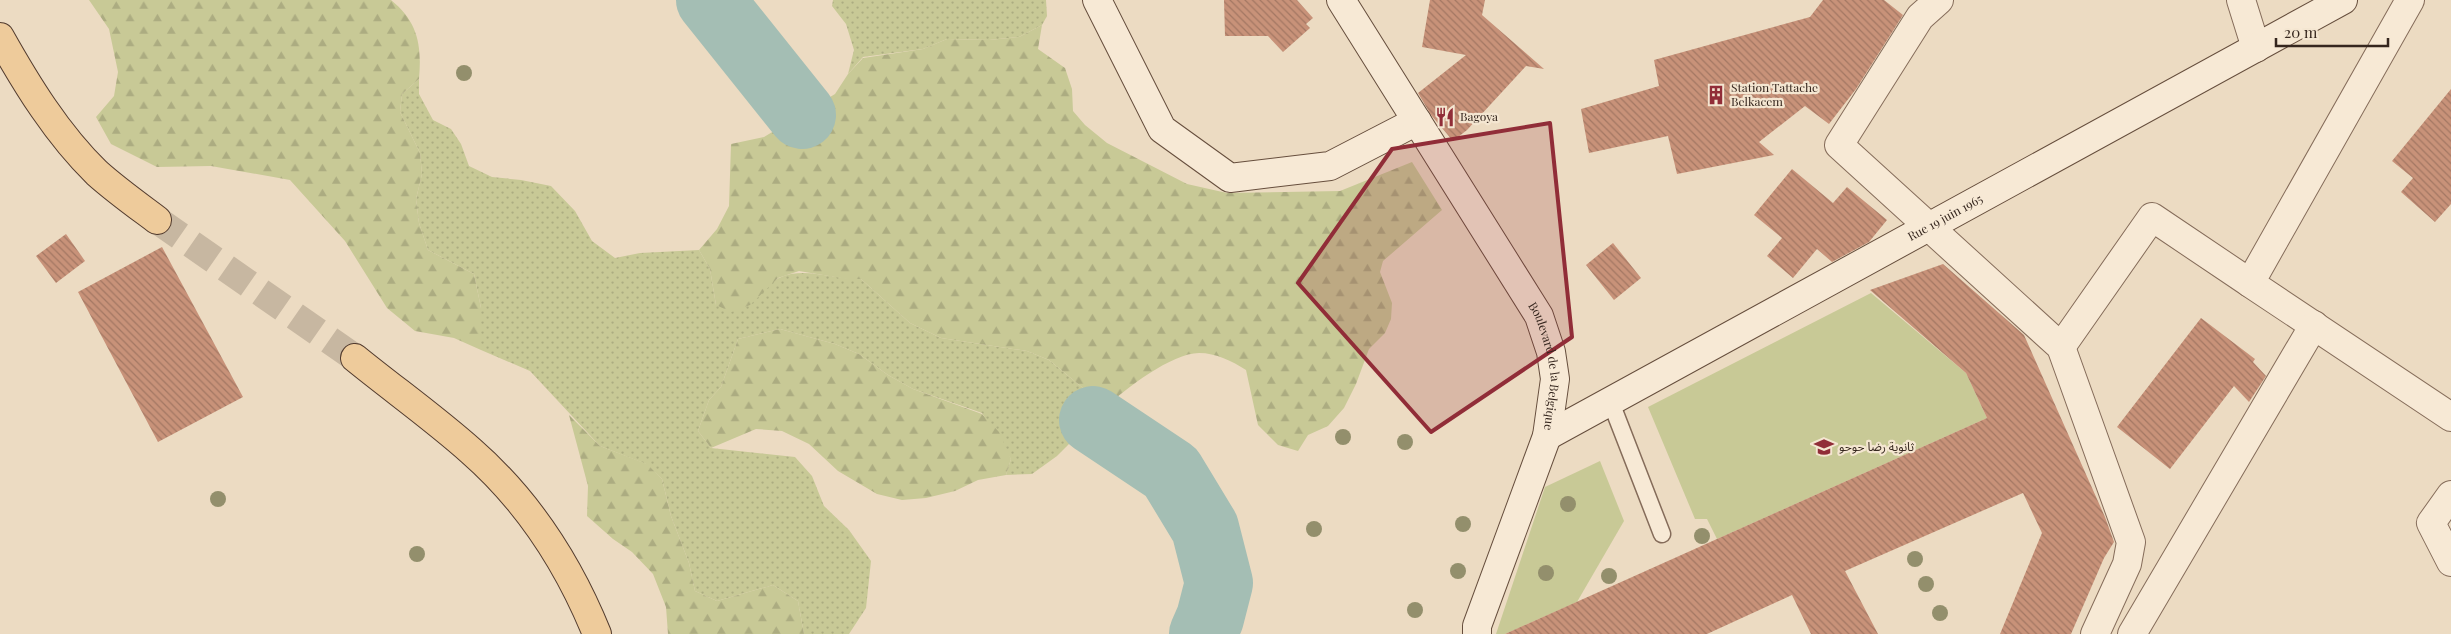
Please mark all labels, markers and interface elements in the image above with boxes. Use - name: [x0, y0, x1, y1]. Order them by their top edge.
- scale bar: [2276, 15, 2388, 47]
- text: 20 m: [2284, 22, 2318, 42]
- place label: Station Tattache Belkacem: [1731, 79, 1818, 109]
- building icon: Station Tattache Belkacem: [1705, 84, 1727, 106]
- restaurant icon: Bagoya: [1434, 106, 1456, 128]
- place label: Bagoya: [1460, 108, 1498, 124]
- street label: Rue 19 juin 1965: [1904, 190, 1985, 244]
- street label: Boulevard de la Belgique: [1525, 299, 1564, 432]
- school or university icon: ثانوية رضا حوحو: [1813, 436, 1835, 458]
- place label: ثانوية رضا حوحو: [1839, 438, 1915, 454]

